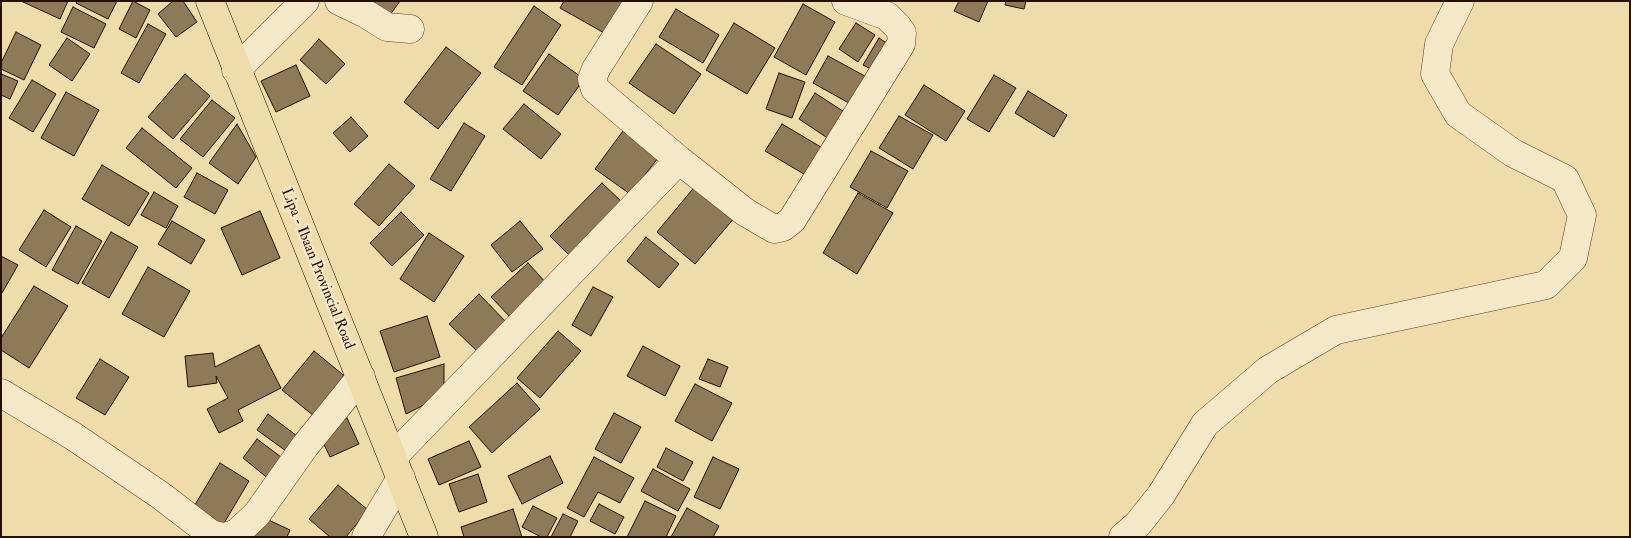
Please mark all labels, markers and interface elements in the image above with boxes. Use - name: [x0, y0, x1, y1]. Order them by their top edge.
- street label: Lipa - Ibaan Provincial Road: [276, 186, 358, 352]

